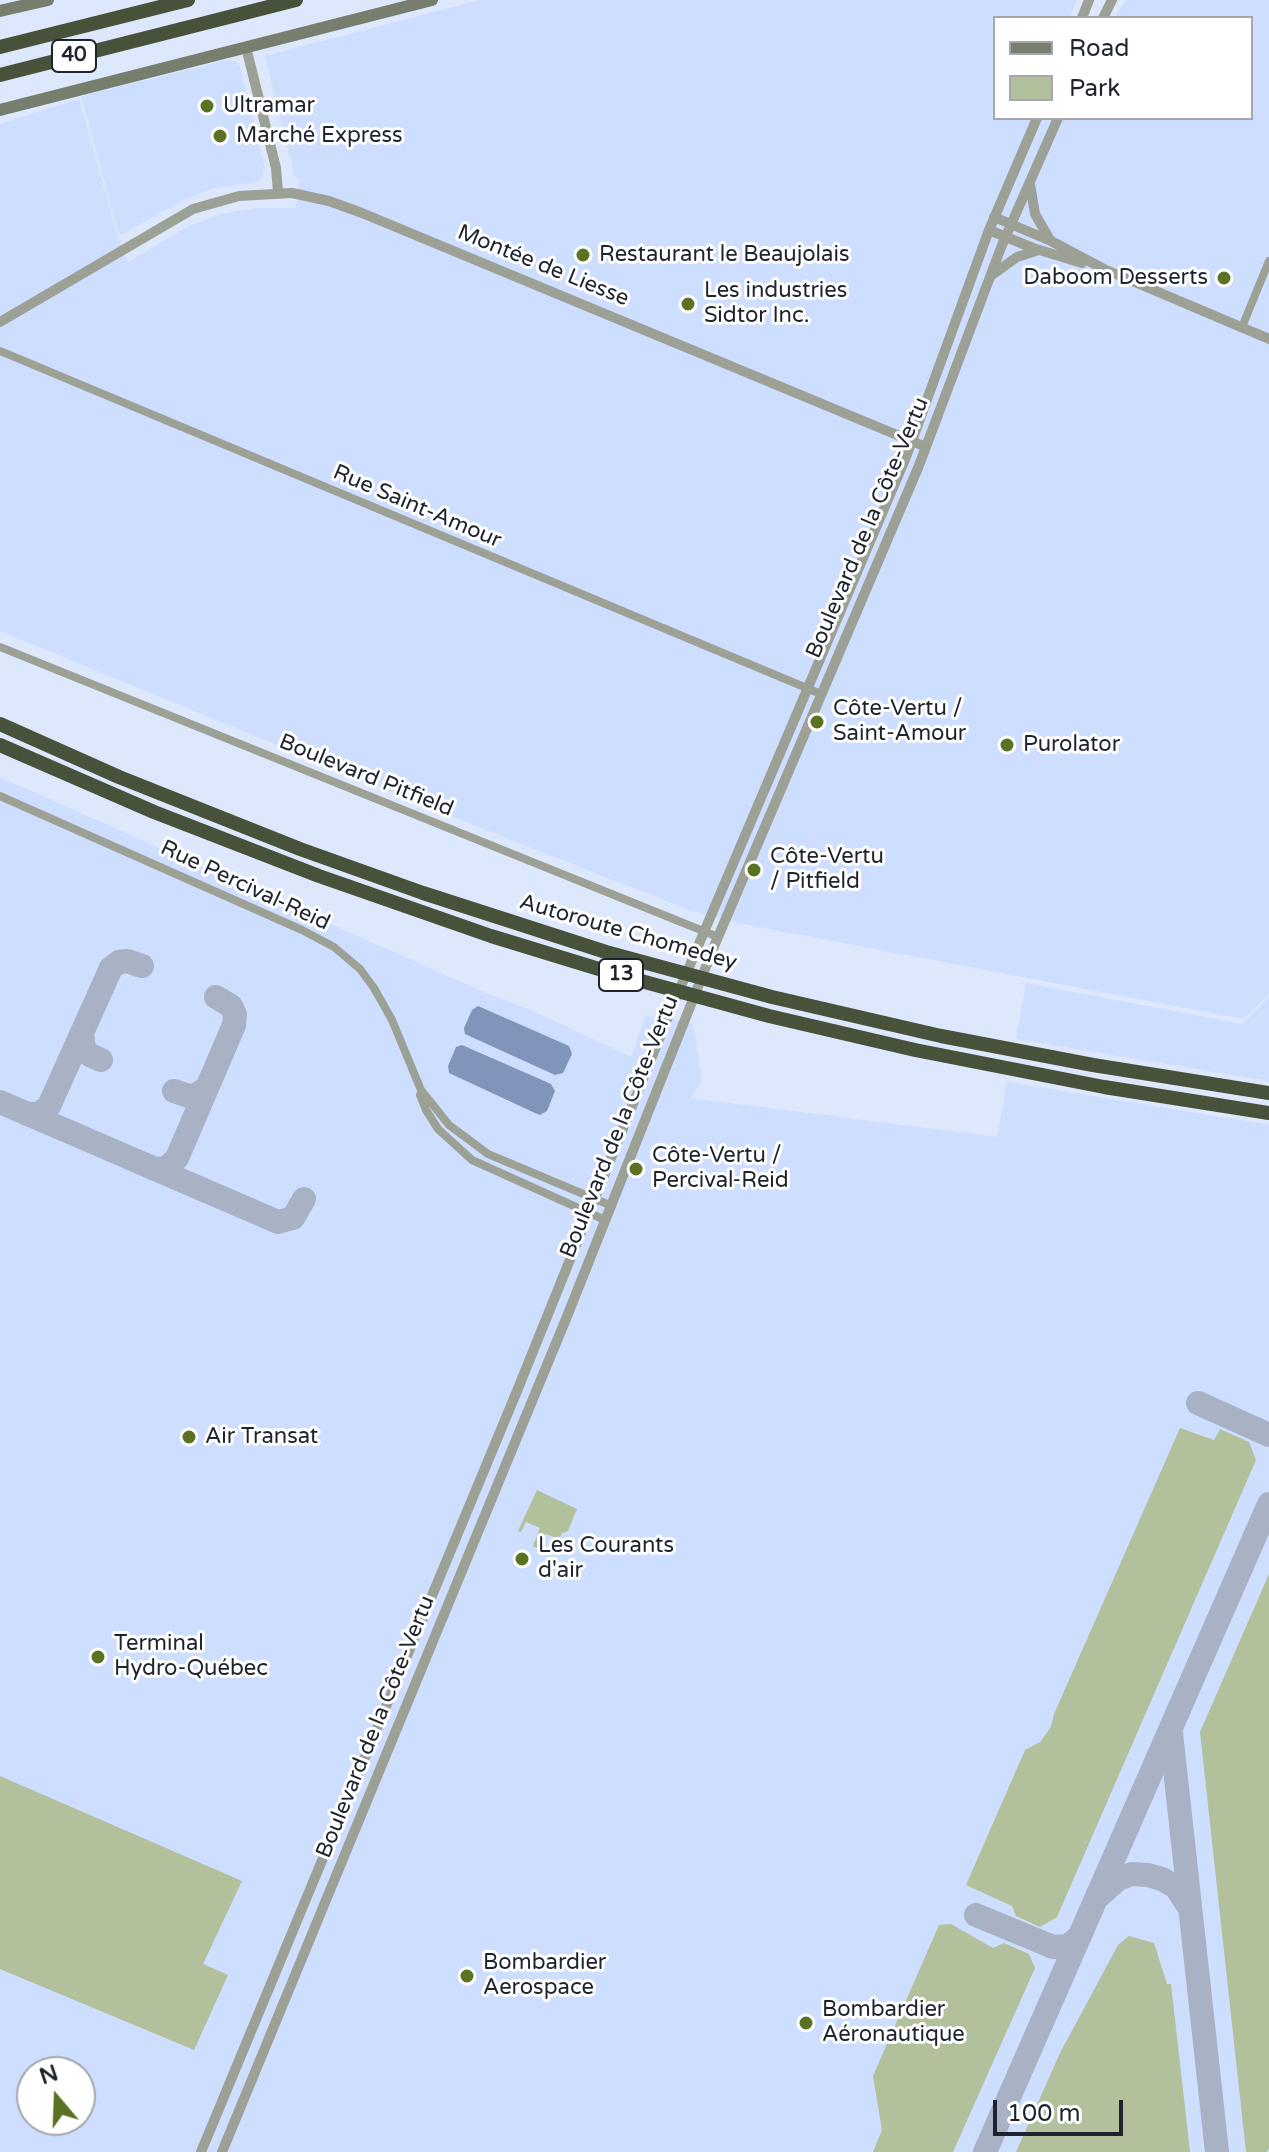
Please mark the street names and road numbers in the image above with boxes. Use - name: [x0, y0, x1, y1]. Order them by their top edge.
- road number: 40: [52, 40, 96, 72]
- street label: Montée de Liesse: [453, 220, 633, 312]
- street label: Boulevard de la Côte-Vertu: [801, 394, 935, 662]
- street label: Rue Saint-Amour: [329, 460, 505, 554]
- street label: Boulevard Pitfield: [275, 729, 457, 823]
- street label: Rue Percival-Reid: [156, 835, 334, 937]
- street label: Autoroute Chomedey: [516, 889, 740, 977]
- road number: 13: [599, 959, 643, 991]
- street label: Boulevard de la Côte-Vertu: [555, 992, 685, 1262]
- street label: Boulevard de la Côte-Vertu: [311, 1592, 441, 1862]

